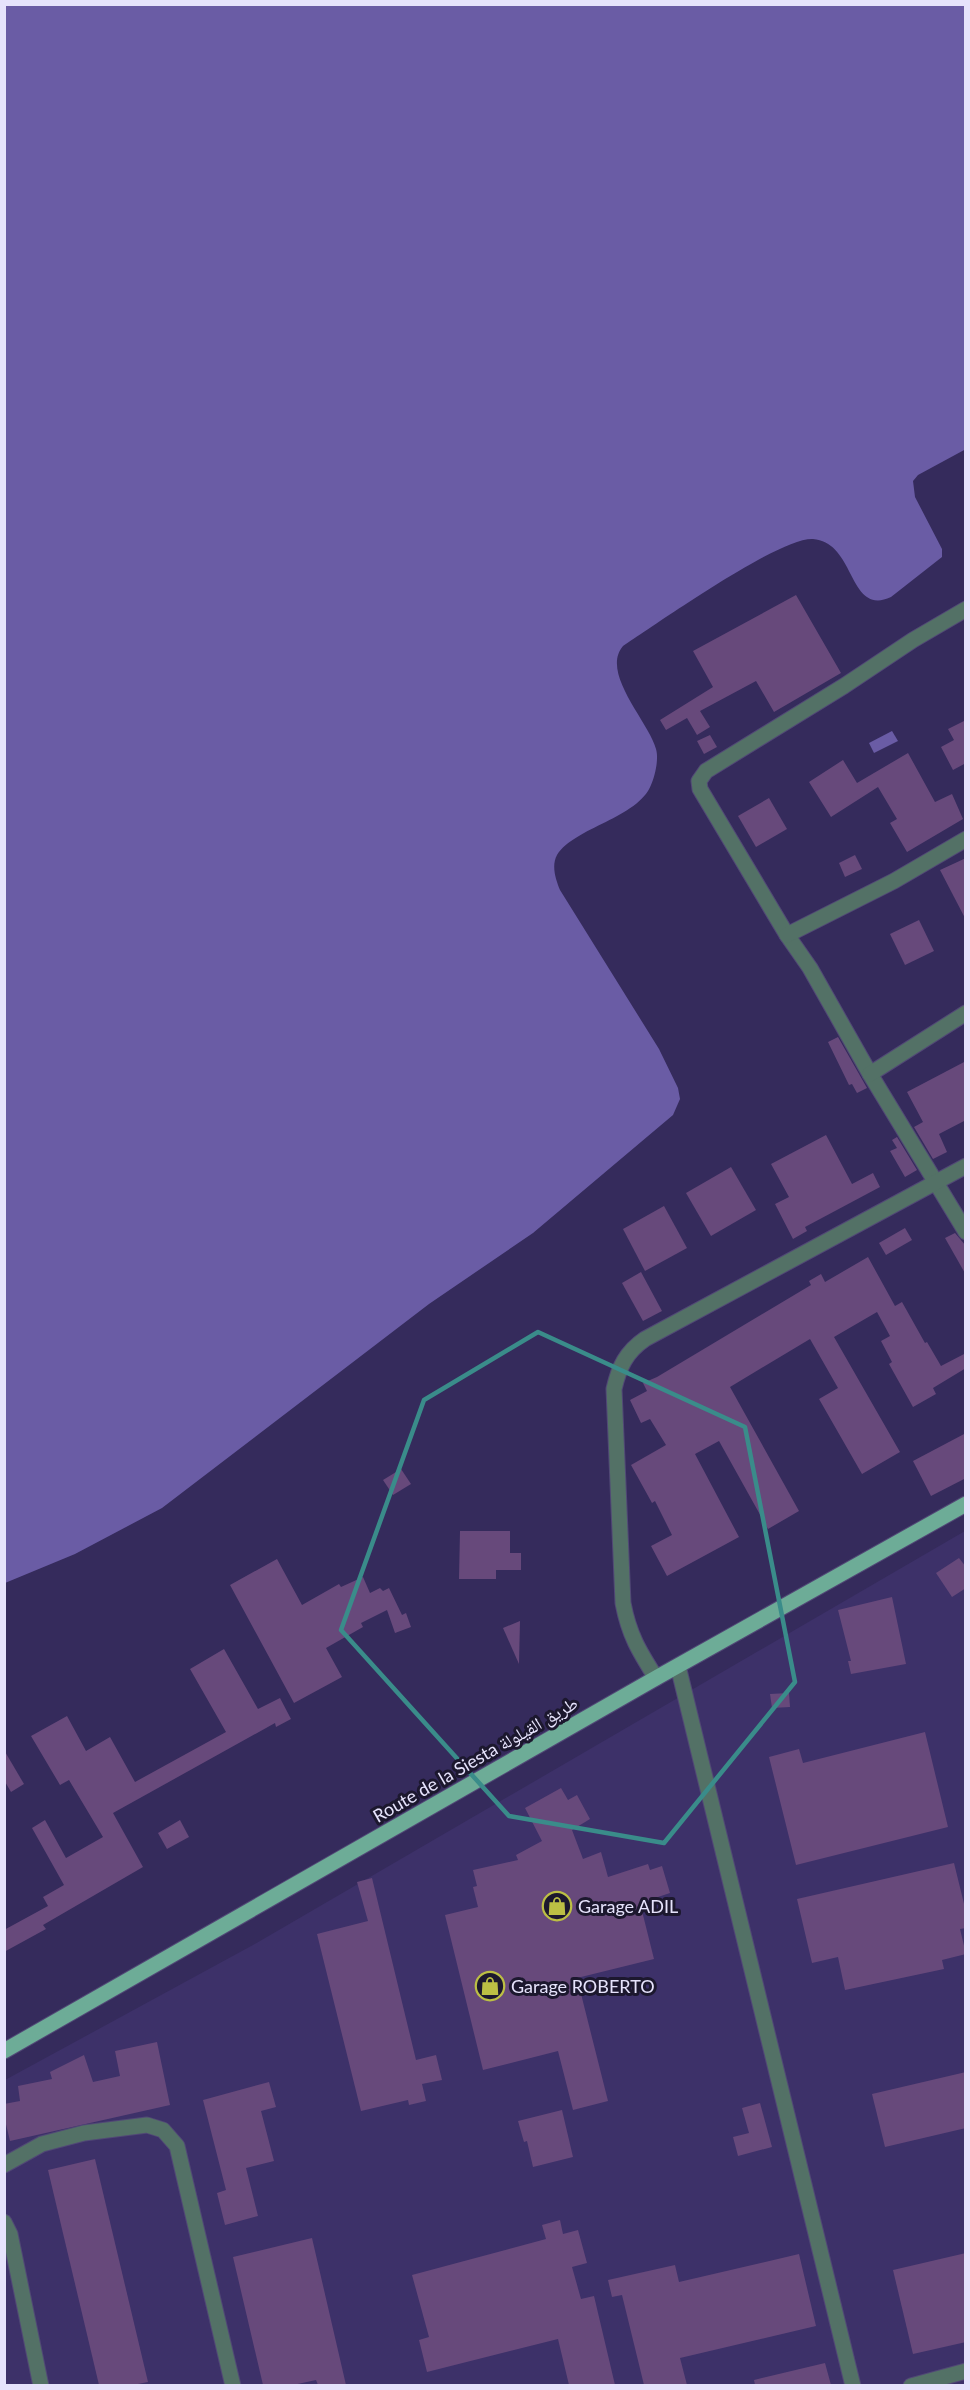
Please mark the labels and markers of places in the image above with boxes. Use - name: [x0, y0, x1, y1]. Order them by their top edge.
- shop icon: Garage ADIL: [541, 1890, 573, 1922]
- place label: Garage ADIL: [578, 1895, 678, 1917]
- shop icon: Garage ROBERTO: [474, 1970, 506, 2002]
- place label: Garage ROBERTO: [511, 1975, 655, 1997]

